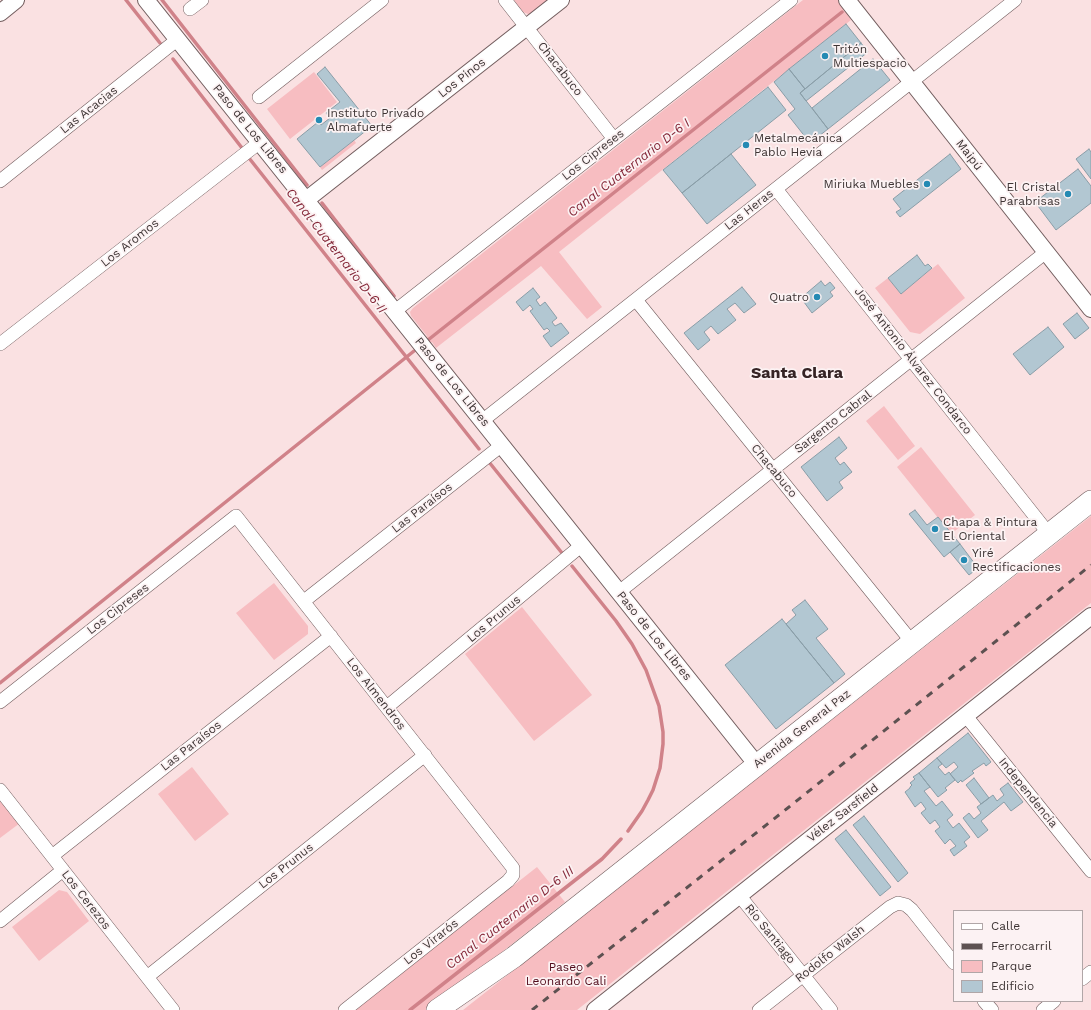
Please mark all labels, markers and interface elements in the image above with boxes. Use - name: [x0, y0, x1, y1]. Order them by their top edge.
- street label: Chacabuco: [534, 39, 586, 99]
- place label: Tritón Multiespacio: [833, 42, 907, 70]
- marker: Tritón Multiespacio: [820, 51, 830, 61]
- street label: Los Pinos: [435, 55, 489, 101]
- street label: Paso de Los Libres: [210, 81, 290, 177]
- street label: Las Acacias: [57, 83, 121, 137]
- place label: Instituto Privado Almafuerte: [327, 106, 424, 134]
- marker: Instituto Privado Almafuerte: [314, 115, 324, 125]
- water label: Canal Cuaternario D-6 I: [565, 115, 693, 221]
- street label: Los Cipreses: [559, 126, 627, 184]
- place label: Metalmecánica Pablo Hevia: [754, 131, 842, 159]
- street label: Maipú: [953, 137, 985, 173]
- marker: Metalmecánica Pablo Hevia: [741, 140, 751, 150]
- place label: Miriuka Muebles: [824, 177, 919, 191]
- marker: Miriuka Muebles: [922, 179, 932, 189]
- place label: El Cristal Parabrisas: [999, 180, 1060, 208]
- water label: Canal Cuaternario D-6 II: [282, 185, 390, 317]
- street label: Las Heras: [722, 187, 776, 233]
- marker: El Cristal Parabrisas: [1063, 189, 1073, 199]
- street label: Los Aromos: [98, 216, 162, 270]
- street label: José Antonio Álvarez Condarco: [851, 285, 975, 437]
- place label: Quatro: [769, 290, 809, 304]
- marker: Quatro: [812, 292, 822, 302]
- street label: Paso de Los Libres: [412, 334, 492, 430]
- district label: Santa Clara: [751, 363, 843, 383]
- street label: Sargento Cabral: [792, 387, 874, 457]
- street label: Chacabuco: [748, 441, 800, 501]
- street label: Las Paraísos: [389, 480, 455, 536]
- place label: Chapa & Pintura El Oriental: [943, 515, 1037, 543]
- marker: Chapa & Pintura El Oriental: [930, 524, 940, 534]
- place label: Yiré Rectificaciones: [972, 546, 1061, 574]
- marker: Yiré Rectificaciones: [959, 555, 969, 565]
- street label: Los Cipreses: [84, 580, 152, 638]
- street label: Paso de Los Libres: [614, 588, 694, 684]
- street label: Los Prunus: [464, 592, 524, 646]
- street label: Los Almendros: [343, 655, 409, 733]
- street label: Avenida General Paz: [750, 687, 854, 771]
- street label: Las Paraísos: [158, 718, 224, 774]
- street label: Independencia: [995, 755, 1061, 831]
- street label: Vélez Sarsfield: [804, 781, 882, 845]
- street label: Los Prunus: [256, 840, 316, 892]
- water label: Canal Cuaternario D-6 III: [443, 863, 577, 973]
- street label: Los Cerezos: [58, 868, 114, 932]
- street label: Río Santiago: [742, 901, 798, 967]
- legend: [953, 910, 1083, 1002]
- street label: Los Virarós: [401, 916, 461, 968]
- text: Calle: [991, 919, 1020, 933]
- street label: Rodolfo Walsh: [792, 922, 868, 986]
- text: Ferrocarril: [991, 939, 1052, 953]
- text: Parque: [991, 959, 1032, 973]
- park label: Paseo Leonardo Cali: [526, 960, 606, 988]
- text: Edificio: [991, 979, 1034, 993]

